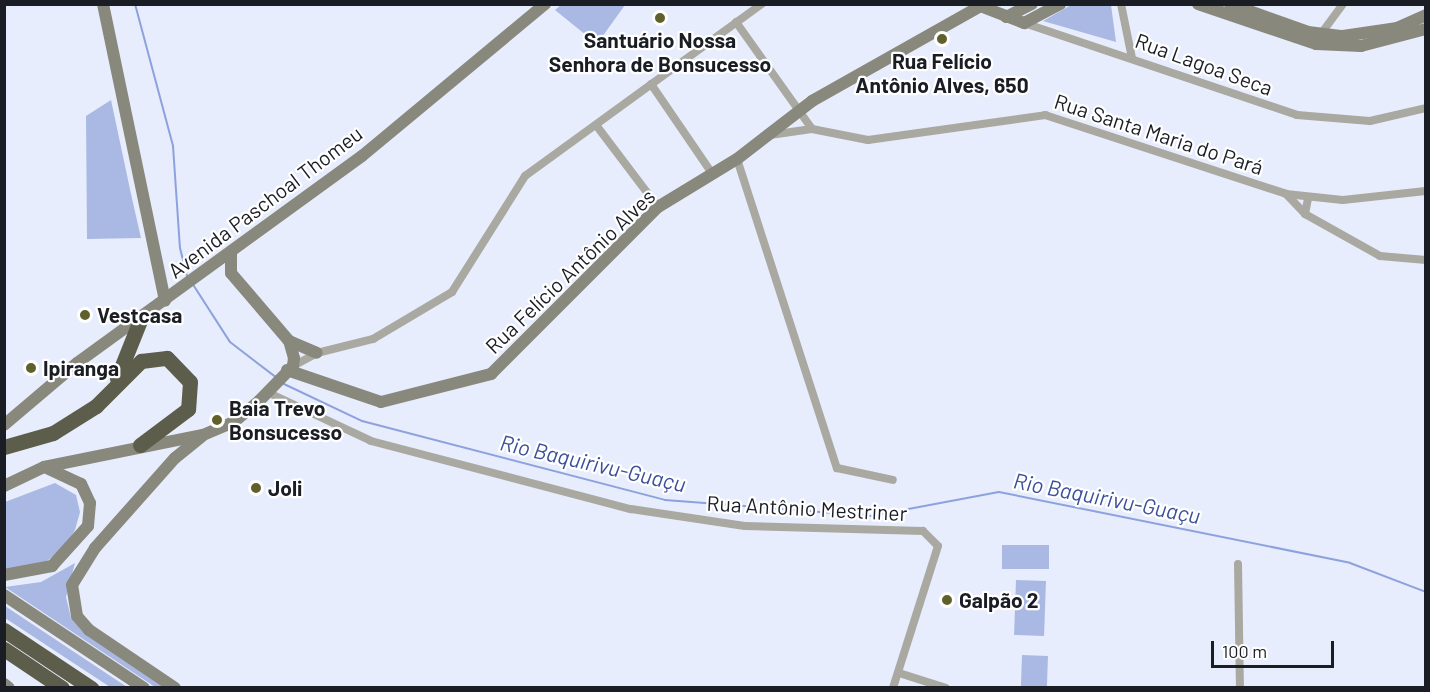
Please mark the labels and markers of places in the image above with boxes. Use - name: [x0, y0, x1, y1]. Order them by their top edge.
- marker: Santuário Nossa Senhora de Bonsucesso: [653, 11, 667, 25]
- place label: Santuário Nossa Senhora de Bonsucesso: [549, 27, 771, 77]
- marker: Rua Felício Antônio Alves, 650: [935, 32, 949, 46]
- place label: Rua Felício Antônio Alves, 650: [855, 48, 1029, 98]
- place label: Vestcasa: [97, 302, 182, 328]
- marker: Vestcasa: [78, 308, 92, 322]
- place label: Ipiranga: [43, 355, 119, 381]
- marker: Ipiranga: [24, 361, 38, 375]
- place label: Baia Trevo Bonsucesso: [229, 395, 342, 445]
- marker: Baia Trevo Bonsucesso: [210, 413, 224, 427]
- place label: Joli: [268, 475, 302, 501]
- marker: Joli: [249, 481, 263, 495]
- place label: Galpão 2: [959, 587, 1039, 613]
- marker: Galpão 2: [940, 593, 954, 607]

